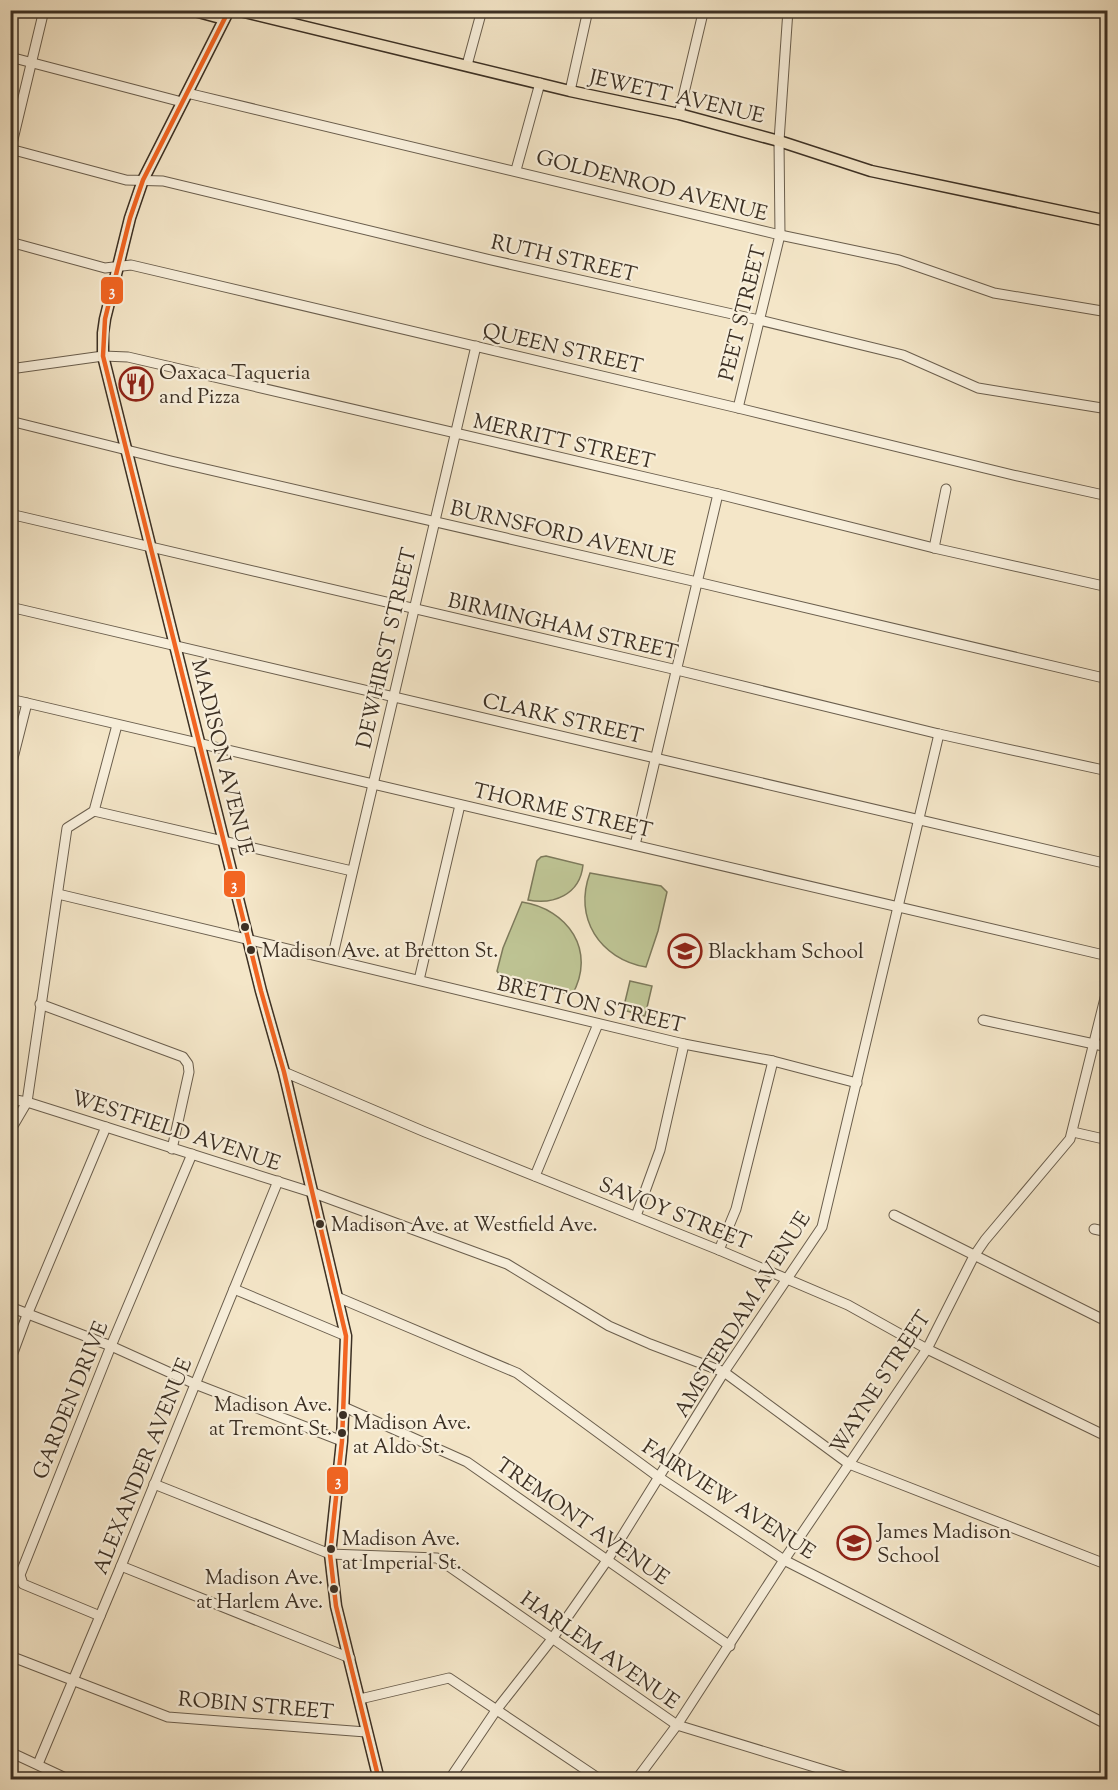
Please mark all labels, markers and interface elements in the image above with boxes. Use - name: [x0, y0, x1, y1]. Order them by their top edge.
- street label: JEWETT AVENUE: [585, 63, 767, 133]
- street label: GOLDENROD AVENUE: [533, 144, 771, 230]
- street label: RUTH STREET: [487, 229, 640, 291]
- street label: PEET STREET: [713, 242, 775, 385]
- line badge: 3: [100, 276, 124, 305]
- text: 3: [109, 281, 116, 304]
- street label: QUEEN STREET: [479, 317, 646, 383]
- place label: Oaxaca Taqueria and Pizza: [159, 359, 311, 413]
- restaurant icon: Oaxaca Taqueria and Pizza: [118, 366, 154, 402]
- street label: MERRITT STREET: [470, 407, 658, 478]
- street label: BURNSFORD AVENUE: [447, 494, 679, 576]
- street label: DEWHIRST STREET: [350, 545, 426, 752]
- street label: BIRMINGHAM STREET: [445, 587, 681, 669]
- street label: MADISON AVENUE: [182, 656, 260, 859]
- street label: CLARK STREET: [479, 687, 646, 753]
- street label: THORME STREET: [470, 777, 655, 847]
- line badge: 3: [223, 870, 246, 898]
- text: 3: [231, 875, 238, 898]
- unlabelled marker: [239, 921, 251, 933]
- school or university icon: Blackham School: [667, 933, 703, 969]
- place label: Madison Ave. at Bretton St.: [262, 938, 498, 967]
- place label: Blackham School: [708, 938, 864, 968]
- marker: Madison Ave. at Bretton St.: [245, 944, 257, 956]
- street label: BRETTON STREET: [494, 970, 688, 1042]
- street label: WESTFIELD AVENUE: [67, 1084, 284, 1180]
- street label: SAVOY STREET: [594, 1171, 755, 1259]
- street label: AMSTERDAM AVENUE: [668, 1206, 820, 1424]
- place label: Madison Ave. at Westfield Ave.: [331, 1212, 598, 1241]
- marker: Madison Ave. at Westfield Ave.: [314, 1218, 326, 1230]
- street label: WAYNE STREET: [824, 1305, 940, 1461]
- street label: GARDEN DRIVE: [26, 1317, 117, 1484]
- street label: ALEXANDER AVENUE: [87, 1354, 201, 1580]
- place label: Madison Ave. at Tremont St.: [209, 1392, 332, 1445]
- marker: Madison Ave. at Tremont St.: [337, 1409, 349, 1421]
- place label: Madison Ave. at Aldo St.: [353, 1410, 471, 1463]
- marker: Madison Ave. at Aldo St.: [336, 1427, 348, 1439]
- street label: FAIRVIEW AVENUE: [635, 1433, 821, 1568]
- street label: TREMONT AVENUE: [489, 1451, 675, 1594]
- line badge: 3: [326, 1466, 349, 1495]
- text: 3: [335, 1471, 342, 1494]
- place label: James Madison School: [876, 1518, 1011, 1572]
- school or university icon: James Madison School: [836, 1525, 872, 1561]
- place label: Madison Ave. at Imperial St.: [342, 1526, 461, 1579]
- marker: Madison Ave. at Imperial St.: [325, 1543, 337, 1555]
- place label: Madison Ave. at Harlem Ave.: [196, 1565, 323, 1618]
- marker: Madison Ave. at Harlem Ave.: [328, 1583, 340, 1595]
- street label: HARLEM AVENUE: [513, 1585, 685, 1718]
- street label: ROBIN STREET: [177, 1685, 335, 1729]

